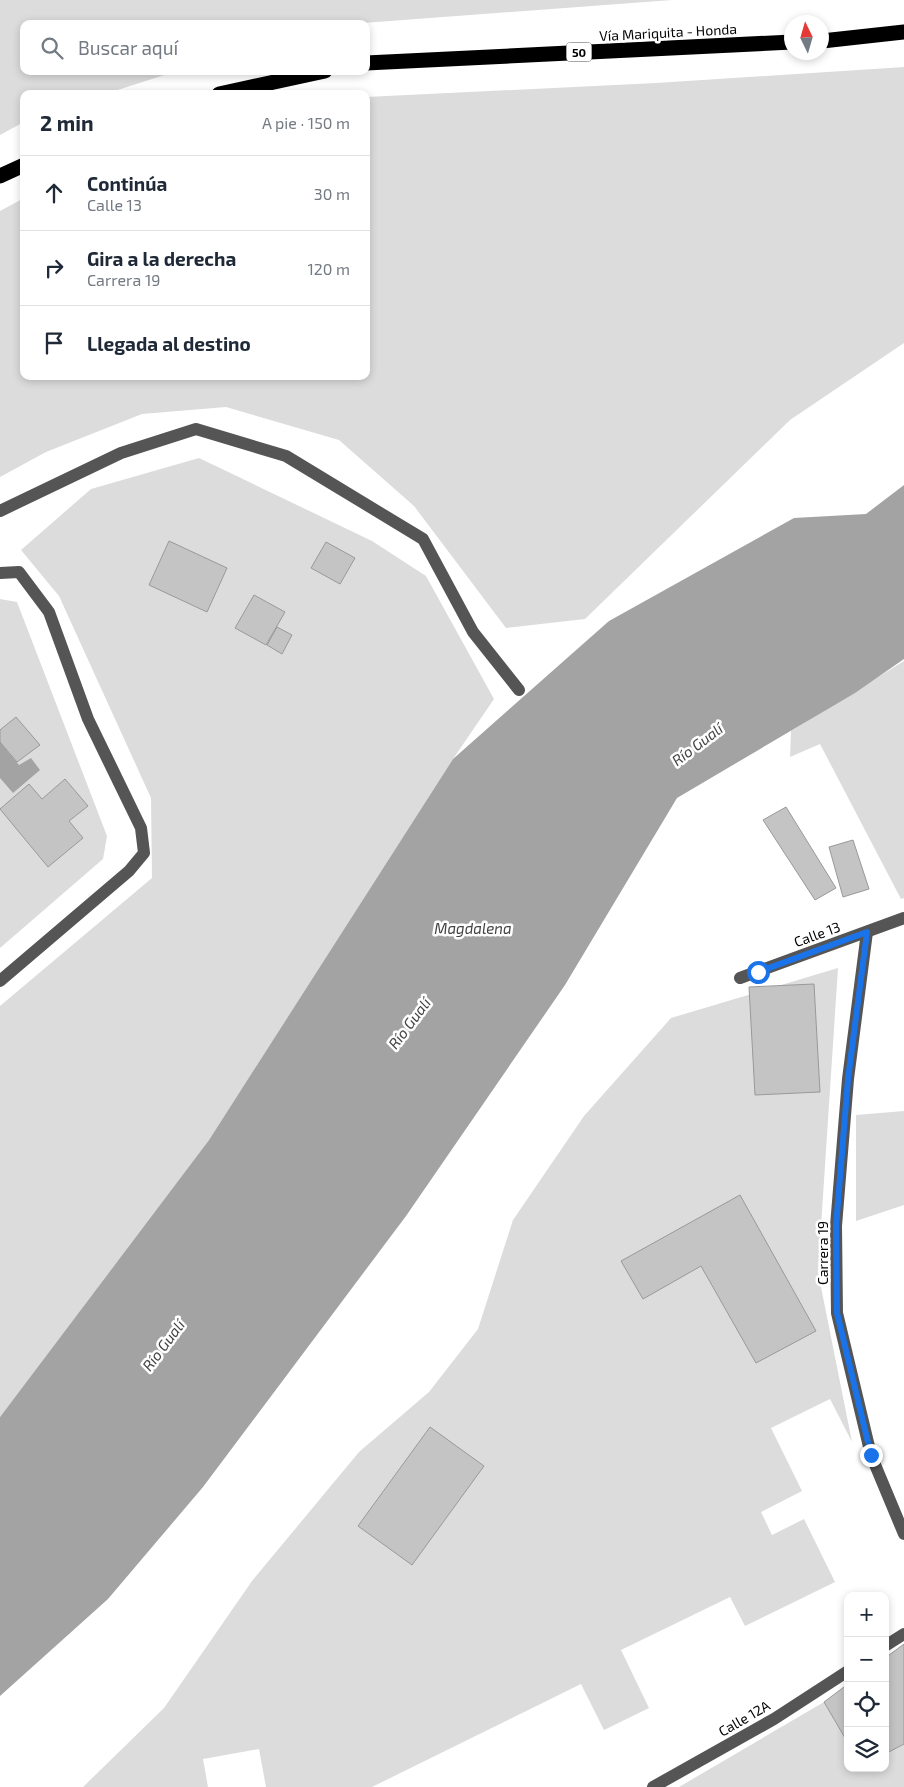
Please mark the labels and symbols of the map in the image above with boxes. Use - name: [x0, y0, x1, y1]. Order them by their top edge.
- north arrow: [784, 15, 829, 60]
- street label: Vía Mariquita - Honda: [599, 20, 737, 44]
- road number: 50: [566, 42, 592, 62]
- water label: Río Gualí: [668, 718, 727, 769]
- street label: Calle 13: [792, 918, 842, 950]
- water label: Magdalena: [434, 919, 512, 937]
- route start: [747, 961, 770, 984]
- water label: Río Gualí: [384, 993, 435, 1052]
- street label: Carrera 19: [814, 1221, 831, 1285]
- water label: Río Gualí: [138, 1315, 189, 1374]
- route end: [860, 1444, 883, 1467]
- street label: Calle 12A: [715, 1696, 773, 1740]

